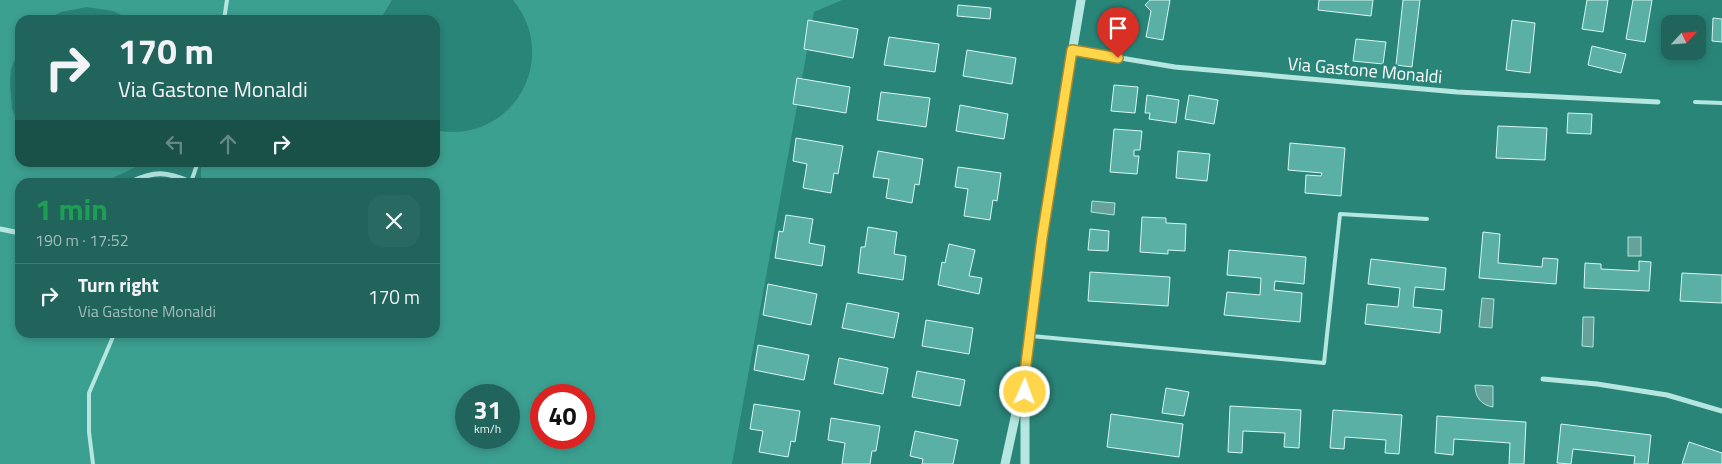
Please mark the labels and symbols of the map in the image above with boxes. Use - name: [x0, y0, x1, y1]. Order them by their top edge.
- pin: [1097, 7, 1139, 58]
- north arrow: [1661, 15, 1706, 60]
- street label: Via Gastone Monaldi: [1286, 50, 1444, 90]
- position arrow: [998, 365, 1050, 417]
- speed limit sign: 40: [530, 384, 595, 449]

